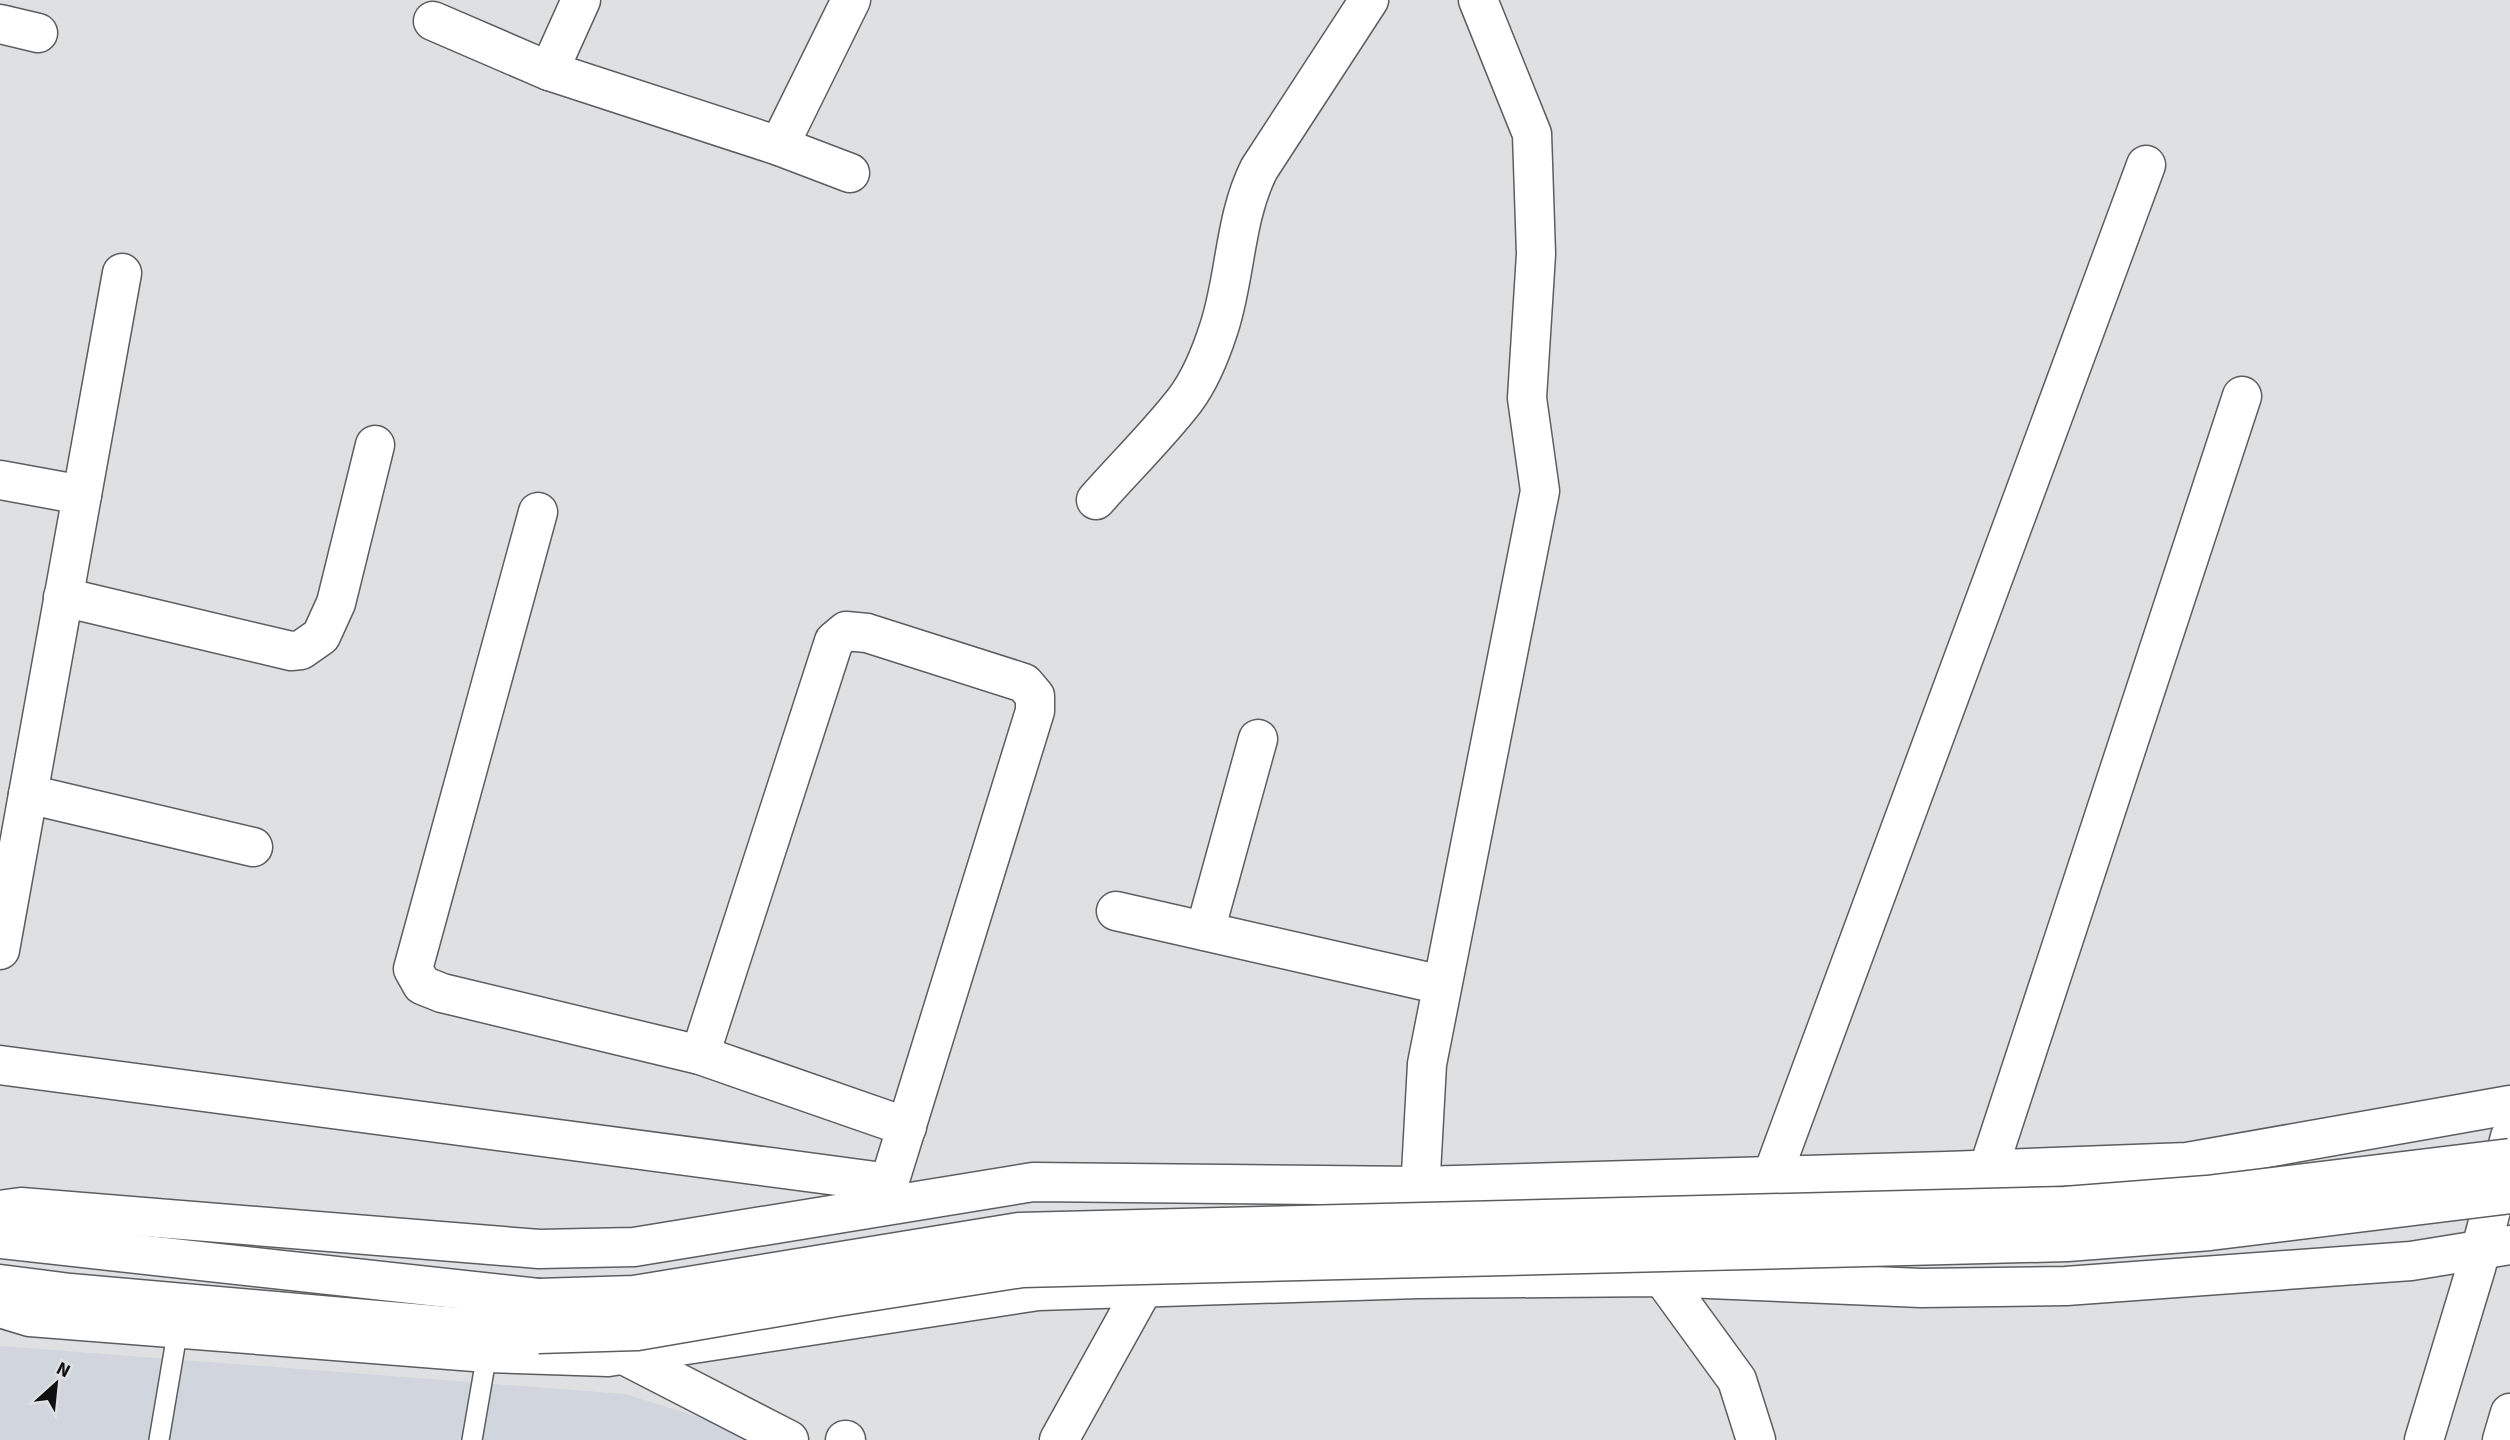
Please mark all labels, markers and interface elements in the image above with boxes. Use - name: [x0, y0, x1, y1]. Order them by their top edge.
- north arrow: [21, 1349, 91, 1419]
- text: N: [51, 1355, 75, 1385]

